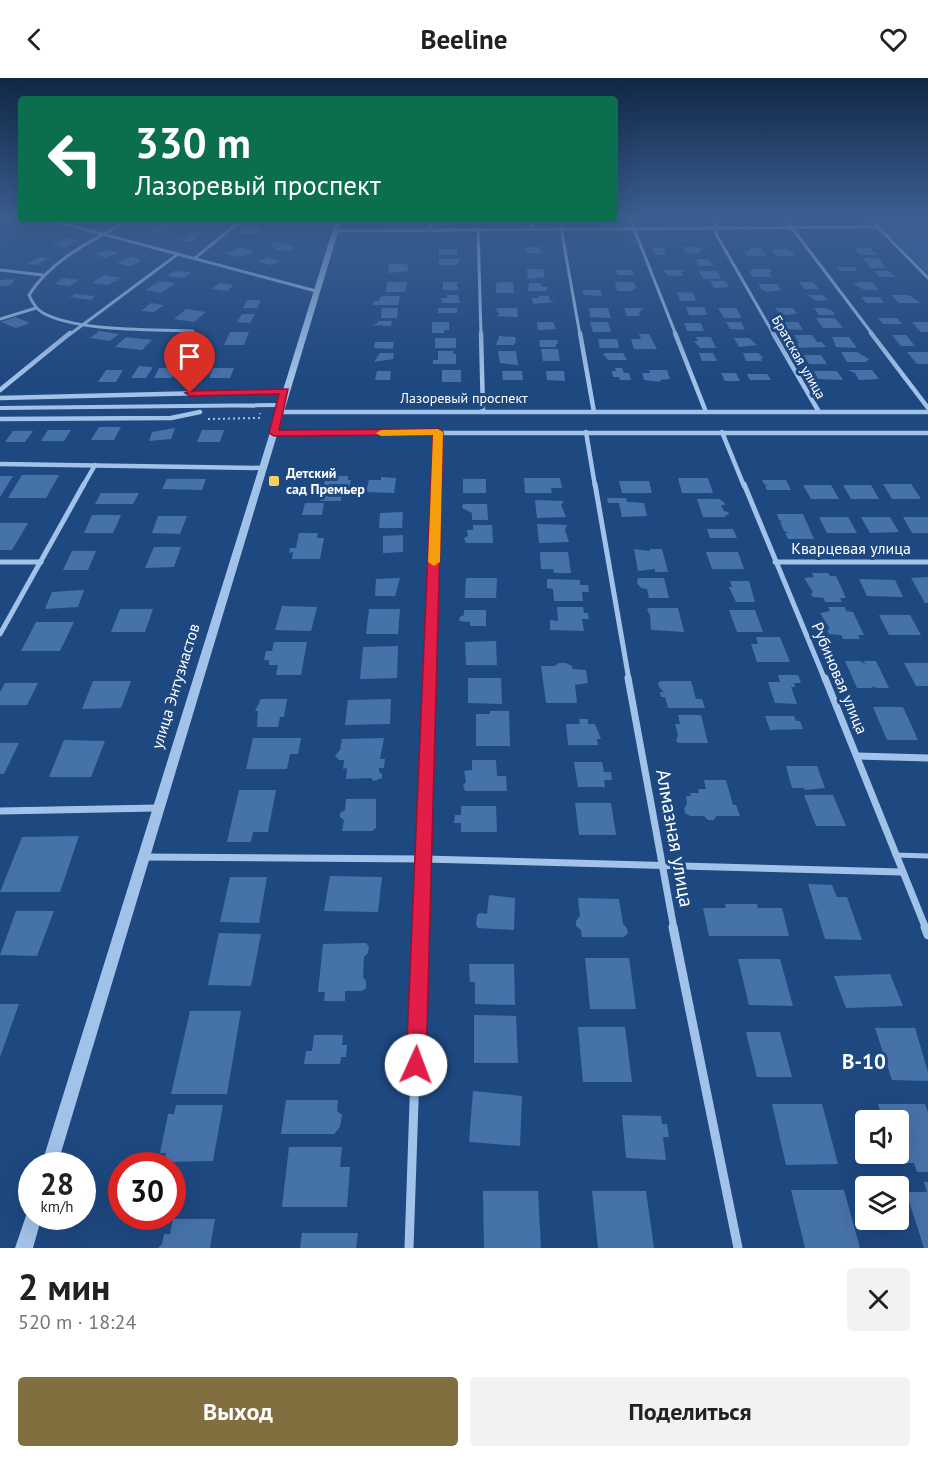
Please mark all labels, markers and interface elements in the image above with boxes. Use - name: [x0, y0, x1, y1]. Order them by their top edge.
- text: Beeline: [421, 22, 507, 56]
- icon: back: [18, 23, 51, 56]
- icon: heart: [877, 23, 910, 56]
- text: 330 m: [135, 115, 251, 170]
- icon: left: [36, 120, 114, 198]
- text: Лазоревый проспект: [135, 168, 381, 202]
- street label: Братская улица: [768, 312, 830, 402]
- pin: [164, 331, 215, 393]
- icon: arrive: [173, 340, 206, 373]
- street label: Лазоревый проспект: [399, 389, 528, 407]
- place label: Детский сад Премьер: [286, 464, 365, 498]
- marker: Детский сад Премьер: [267, 474, 281, 488]
- street label: Кварцевая улица: [791, 538, 911, 558]
- street label: Рубиновая улица: [807, 619, 873, 737]
- street label: улица Энтузиастов: [146, 621, 204, 751]
- street label: Алмазная улица: [650, 767, 700, 909]
- position arrow: [384, 1033, 448, 1097]
- district label: В-10: [842, 1048, 886, 1075]
- map controls: [855, 1110, 909, 1230]
- button: sound: [855, 1110, 909, 1164]
- speed limit sign: 30: [108, 1152, 186, 1230]
- text: 28: [40, 1164, 74, 1203]
- button: layers: [855, 1176, 909, 1230]
- text: km/h: [41, 1197, 73, 1216]
- text: 2 мин: [18, 1263, 110, 1310]
- button: close: [847, 1268, 910, 1331]
- text: 520 m · 18:24: [18, 1309, 136, 1335]
- button: Выход: [18, 1377, 458, 1446]
- button: Поделиться: [470, 1377, 910, 1446]

